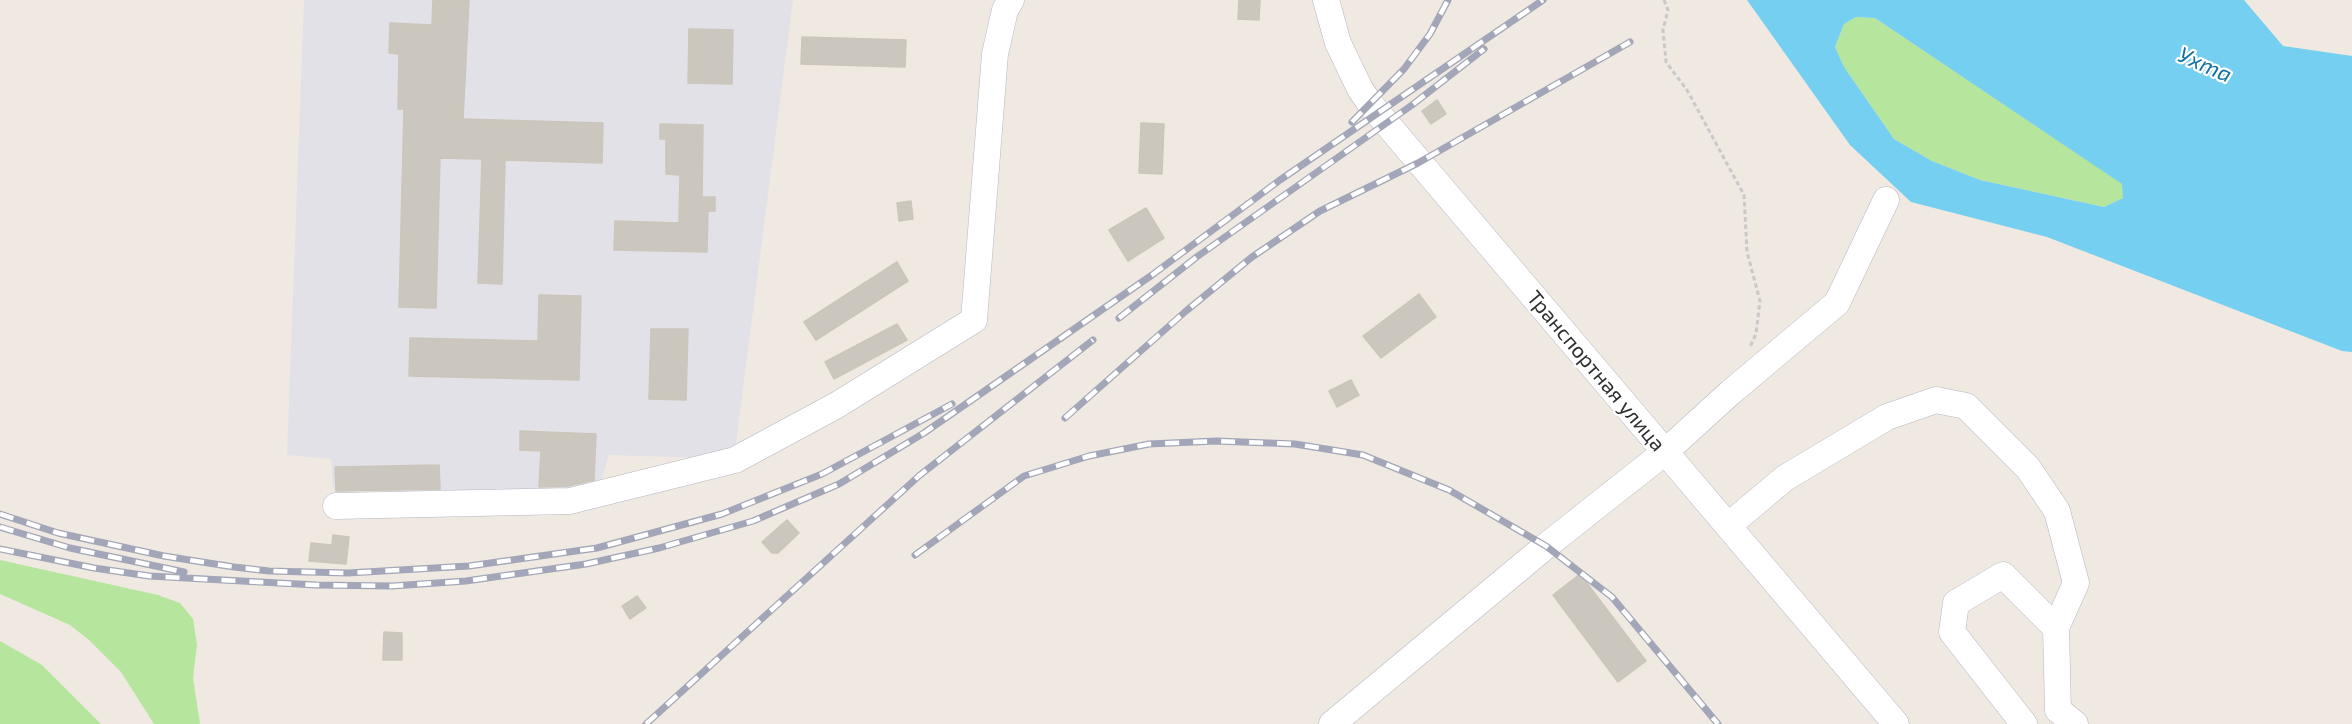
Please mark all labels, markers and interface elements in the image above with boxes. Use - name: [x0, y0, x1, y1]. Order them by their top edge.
- water label: Ухта: [2174, 42, 2236, 88]
- street label: Транспортная улица: [1521, 286, 1671, 456]

